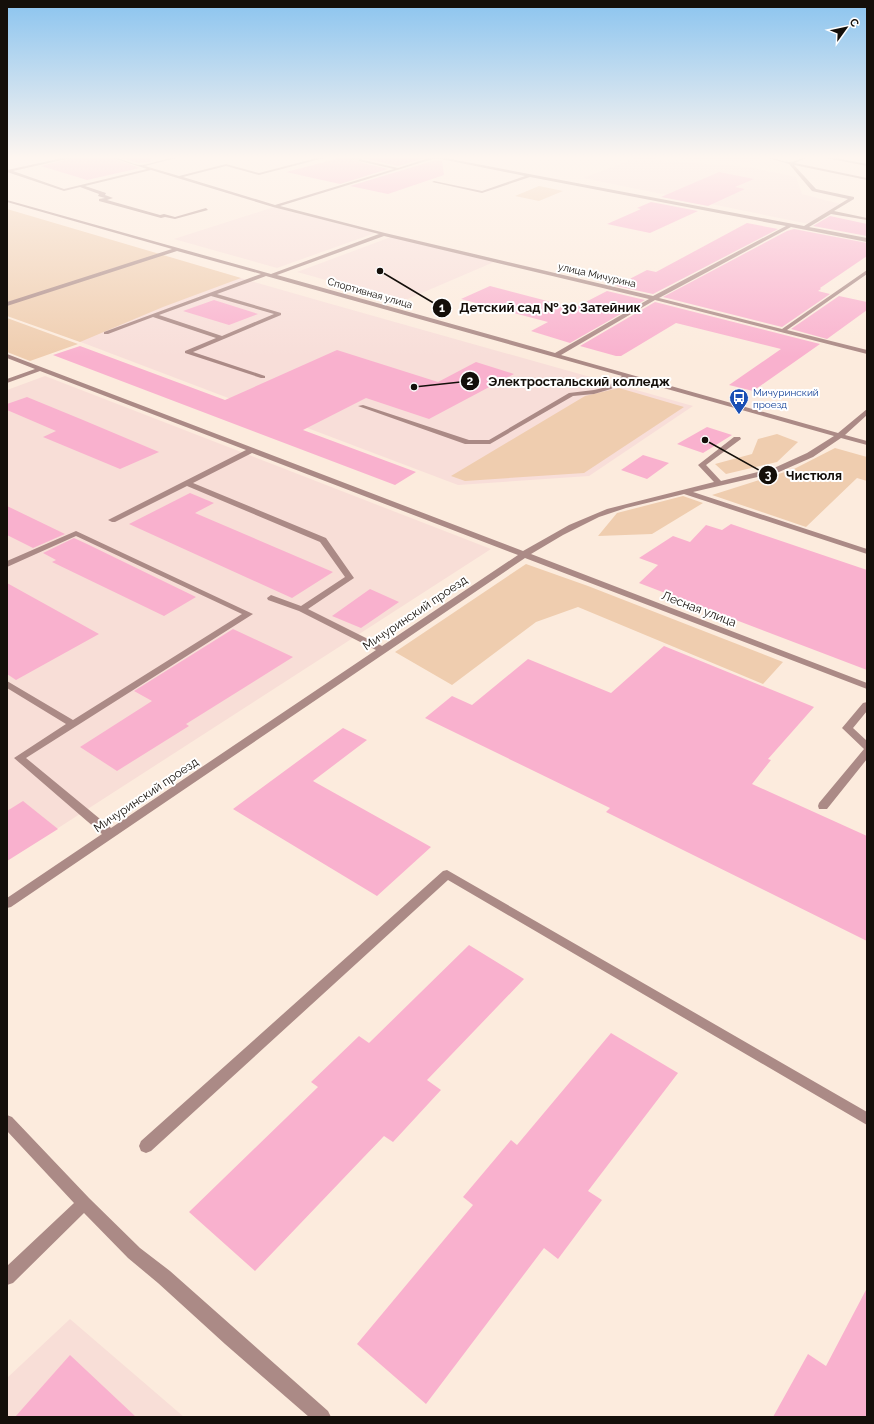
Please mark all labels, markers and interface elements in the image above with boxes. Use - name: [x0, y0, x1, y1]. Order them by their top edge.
- north arrow: [826, 8, 866, 48]
- text: С: [846, 16, 862, 30]
- street label: улица Мичурина: [557, 261, 637, 289]
- street label: Спортивная улица: [326, 276, 414, 310]
- callout: Детский сад № 30 Затейник: [432, 295, 649, 320]
- text: Детский сад № 30 Затейник: [459, 300, 641, 315]
- text: 1: [439, 301, 445, 315]
- callout: Электростальский колледж: [460, 369, 678, 394]
- text: 2: [467, 374, 474, 388]
- text: Электростальский колледж: [488, 374, 670, 389]
- bus stop icon: Мичуринский проезд: [728, 387, 750, 415]
- place label: Мичуринский проезд: [753, 387, 819, 410]
- callout: Чистюля: [758, 463, 850, 488]
- text: 3: [765, 468, 772, 482]
- text: Чистюля: [786, 468, 842, 483]
- street label: Мичуринский проезд: [360, 573, 470, 653]
- street label: Лесная улица: [660, 588, 738, 630]
- street label: Мичуринский проезд: [91, 755, 201, 835]

